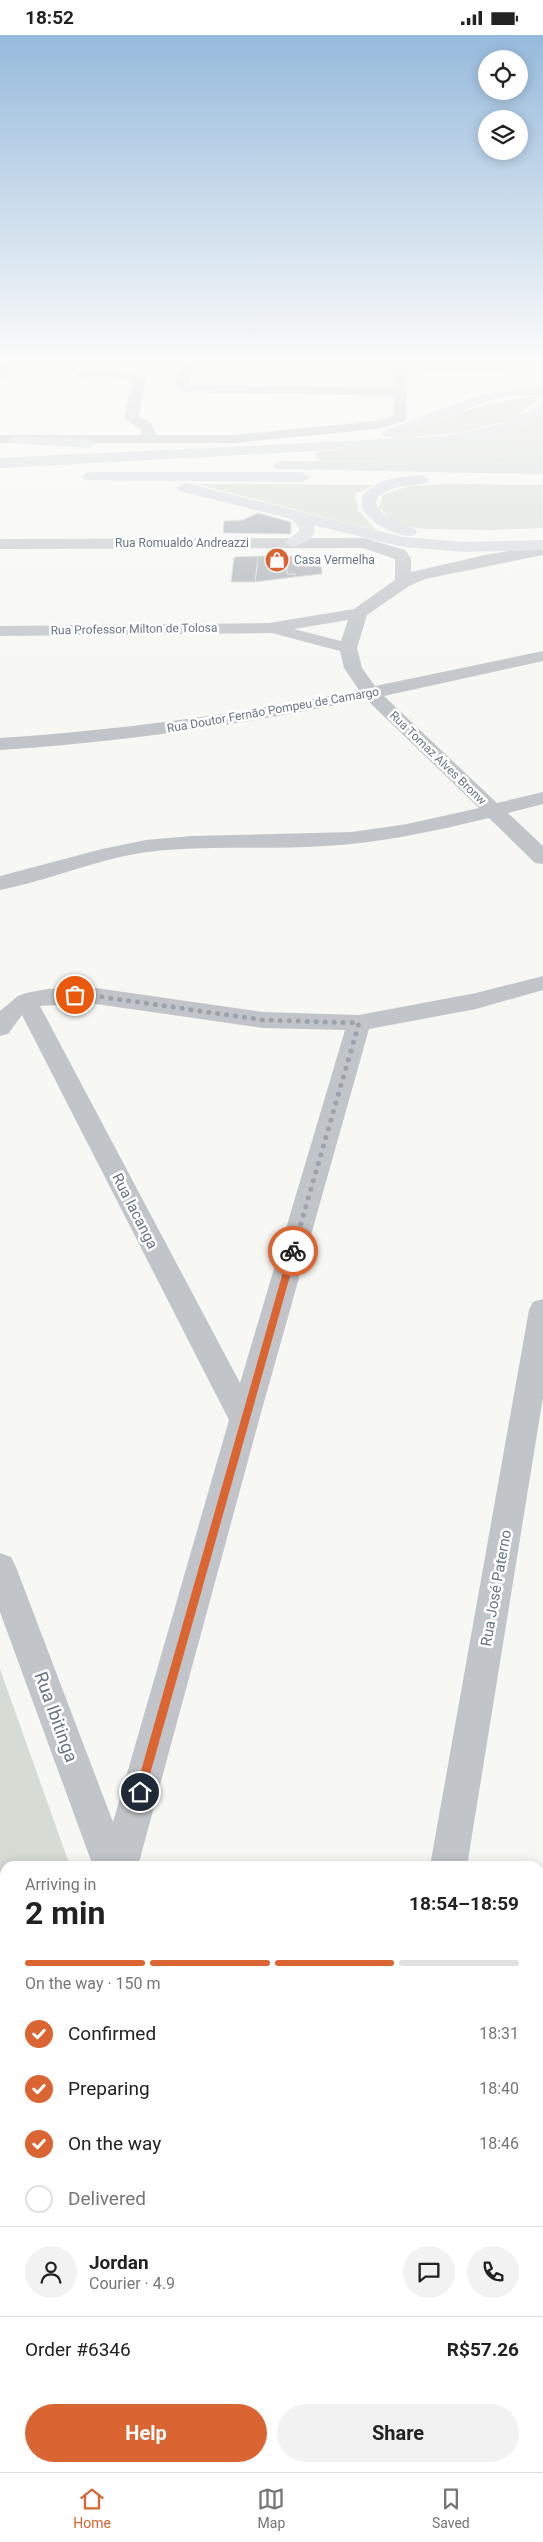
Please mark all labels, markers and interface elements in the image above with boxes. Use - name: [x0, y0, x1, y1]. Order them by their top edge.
- text: 18:52: [25, 6, 74, 29]
- map controls: [478, 50, 528, 160]
- button: locate: [478, 50, 528, 100]
- button: layers: [478, 110, 528, 160]
- street label: Rua Romualdo Andreazzi: [115, 536, 249, 550]
- shop icon: Casa Vermelha: [264, 547, 290, 573]
- place label: Casa Vermelha: [294, 553, 375, 567]
- street label: Rua Professor Milton de Tolosa: [50, 621, 218, 637]
- street label: Rua Doutor Fernão Pompeu de Camargo: [166, 684, 380, 736]
- street label: Rua Tomaz Alves Bronw: [387, 708, 489, 808]
- pin: [54, 974, 96, 1016]
- icon: bag: [61, 981, 89, 1009]
- street label: Rua Iacanga: [108, 1170, 162, 1252]
- courier: [268, 1226, 318, 1276]
- icon: bike: [279, 1237, 307, 1265]
- street label: Rua José Paterno: [477, 1528, 515, 1648]
- street label: Rua Ibitinga: [30, 1669, 83, 1765]
- pin: [119, 1771, 161, 1813]
- icon: home: [126, 1778, 154, 1806]
- text: Arriving in: [25, 1875, 96, 1894]
- text: 18:54–18:59: [409, 1892, 519, 1915]
- text: 2 min: [25, 1894, 105, 1932]
- text: On the way · 150 m: [25, 1974, 161, 1993]
- icon: check: [25, 2020, 53, 2048]
- text: Confirmed: [68, 2022, 156, 2045]
- text: 18:31: [479, 2024, 519, 2043]
- icon: check: [25, 2075, 53, 2103]
- text: Preparing: [68, 2077, 150, 2100]
- text: 18:40: [479, 2079, 519, 2098]
- icon: check: [25, 2130, 53, 2158]
- text: On the way: [68, 2132, 161, 2155]
- text: 18:46: [479, 2134, 519, 2153]
- text: Delivered: [68, 2187, 146, 2210]
- button: person: [25, 2246, 77, 2298]
- button: chat: [403, 2246, 455, 2298]
- button: phone: [467, 2246, 519, 2298]
- text: Jordan: [89, 2251, 149, 2274]
- text: Courier · 4.9: [89, 2274, 175, 2293]
- text: Order #6346: [25, 2338, 131, 2361]
- text: R$57.26: [447, 2338, 519, 2361]
- button: Help: [25, 2404, 267, 2462]
- button: Share: [277, 2404, 519, 2462]
- tab: Home: [73, 2485, 111, 2531]
- tab: Map: [257, 2485, 285, 2531]
- tab: Saved: [432, 2485, 470, 2531]

